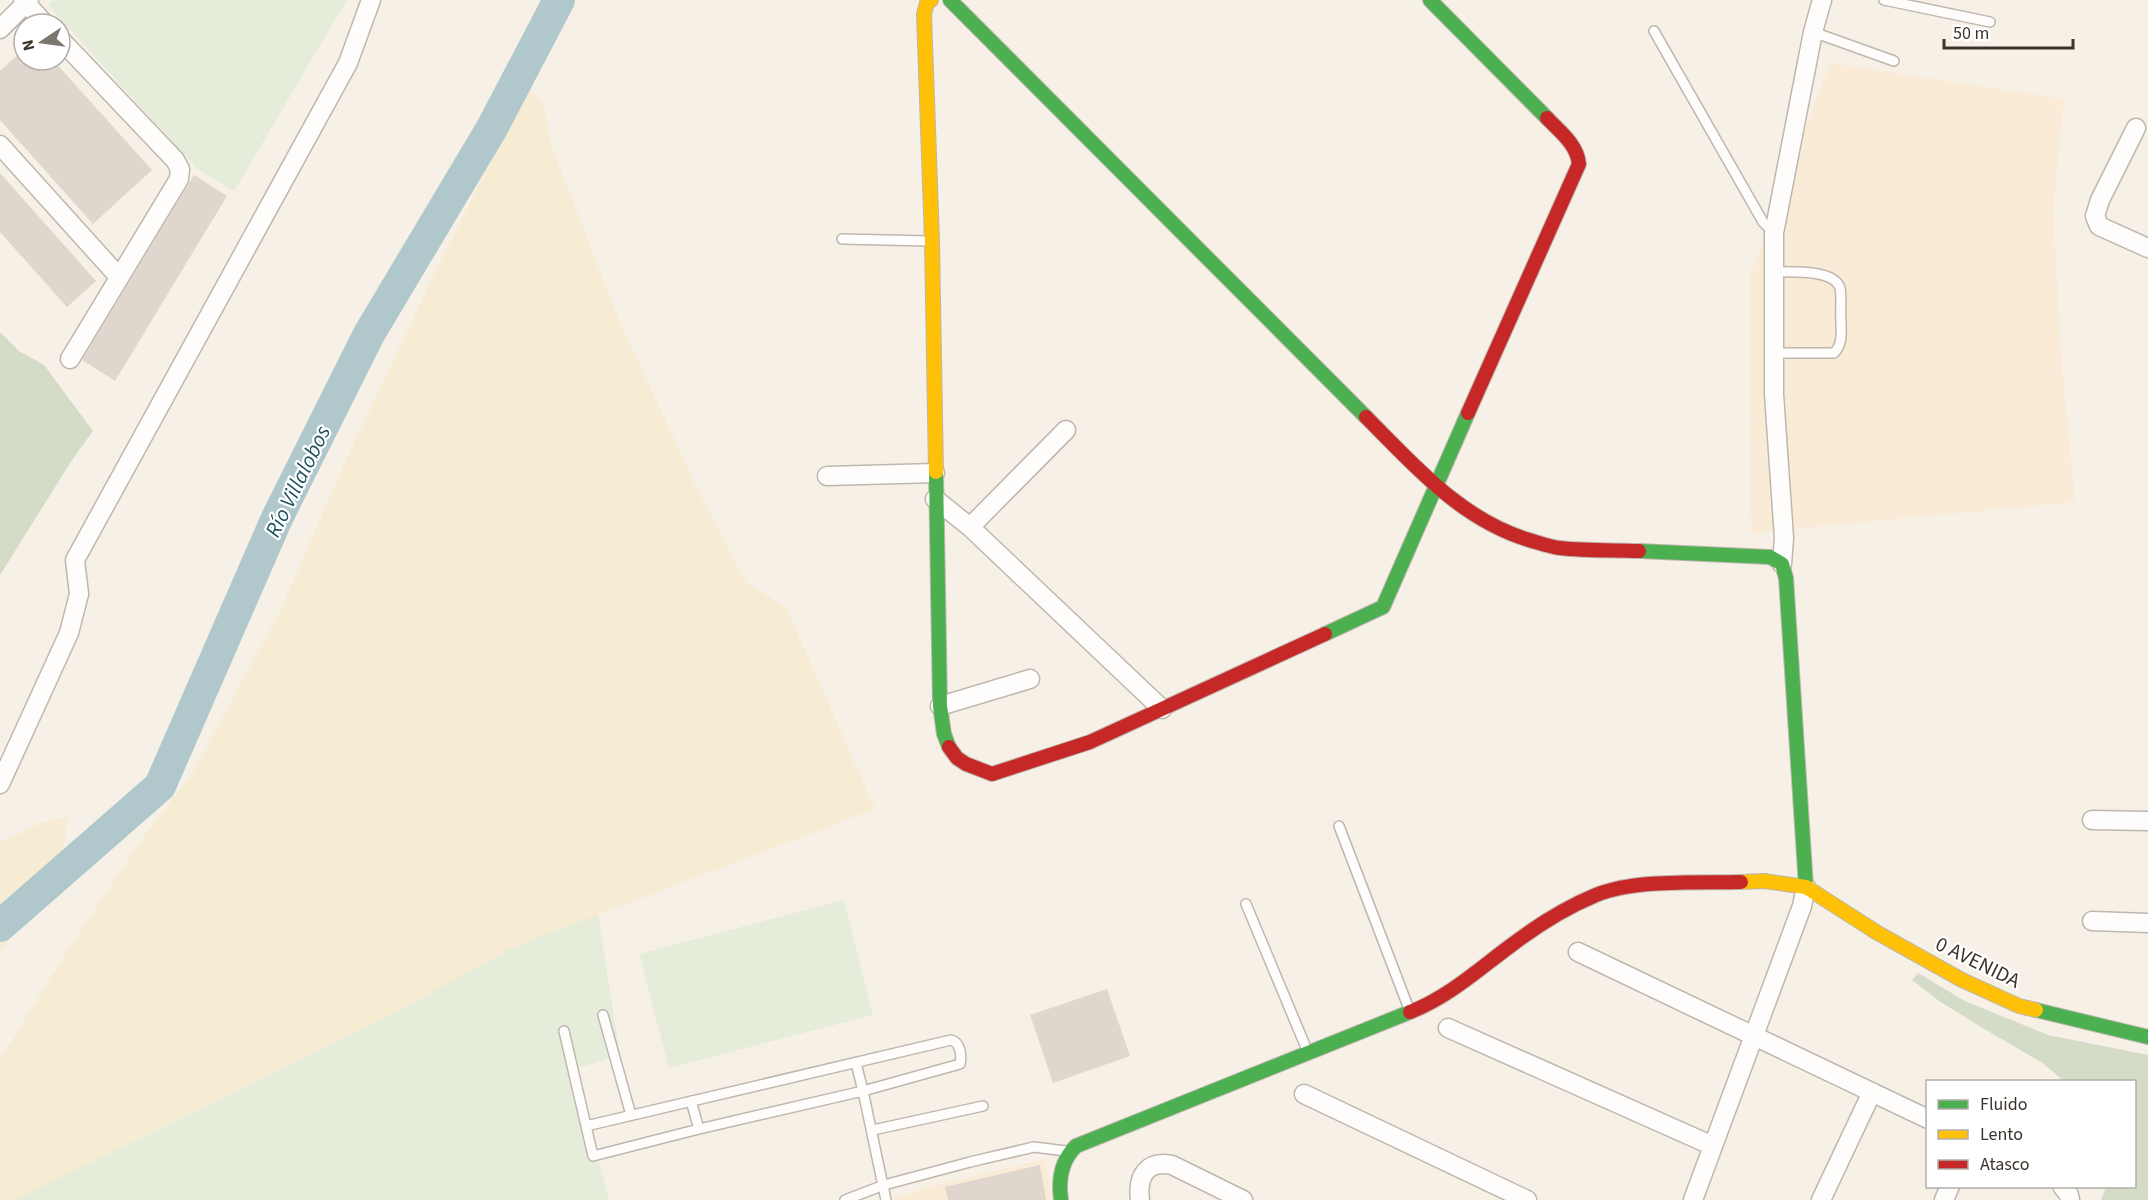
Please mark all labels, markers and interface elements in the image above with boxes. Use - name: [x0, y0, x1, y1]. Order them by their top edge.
- north arrow: [12, 12, 72, 72]
- scale bar: [1944, 12, 2073, 50]
- text: 50 m: [1953, 21, 1989, 46]
- text: N: [16, 37, 40, 53]
- water label: Río Villalobos: [257, 420, 339, 543]
- street label: 0 AVENIDA: [1931, 929, 2026, 996]
- legend: [1926, 1080, 2136, 1188]
- text: Fluido: [1980, 1092, 2027, 1117]
- text: Lento: [1980, 1122, 2023, 1147]
- text: Atasco: [1980, 1152, 2029, 1177]

